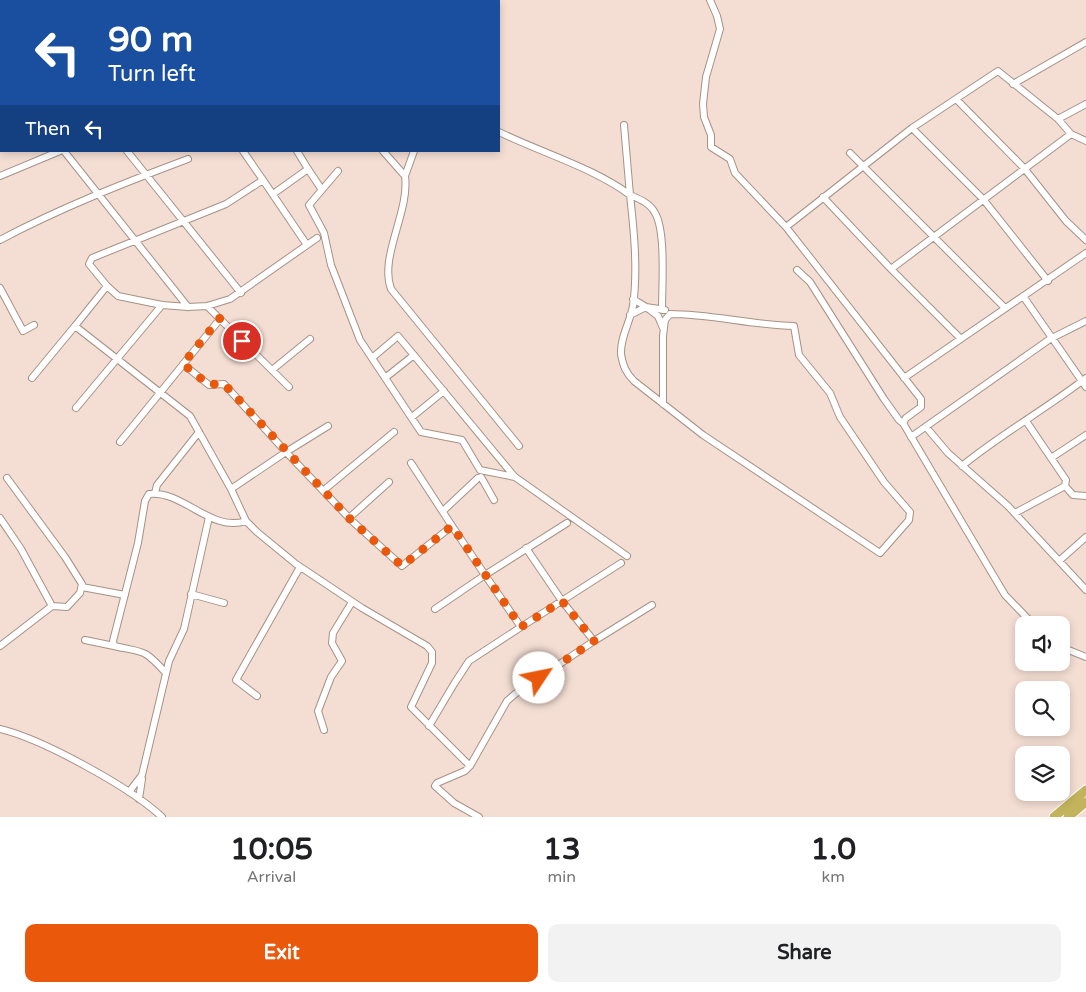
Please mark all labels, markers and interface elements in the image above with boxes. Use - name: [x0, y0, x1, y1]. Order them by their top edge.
- text: 90 m: [108, 19, 193, 61]
- icon: left: [25, 20, 90, 85]
- text: Turn left: [108, 61, 196, 87]
- icon: left: [80, 115, 108, 143]
- text: Then: [25, 118, 70, 140]
- pin: [221, 320, 263, 362]
- icon: arrive: [228, 327, 256, 355]
- map controls: [1015, 616, 1070, 801]
- button: sound: [1015, 616, 1070, 671]
- position arrow: [512, 651, 564, 703]
- button: search: [1015, 681, 1070, 736]
- button: layers: [1015, 746, 1070, 801]
- text: 10:05: [230, 831, 313, 868]
- text: 13: [543, 831, 581, 868]
- text: 1.0: [811, 831, 856, 868]
- text: Arrival: [247, 867, 296, 887]
- text: min: [548, 867, 576, 887]
- text: km: [822, 867, 845, 887]
- button: Exit: [25, 924, 538, 982]
- button: Share: [548, 924, 1061, 982]

